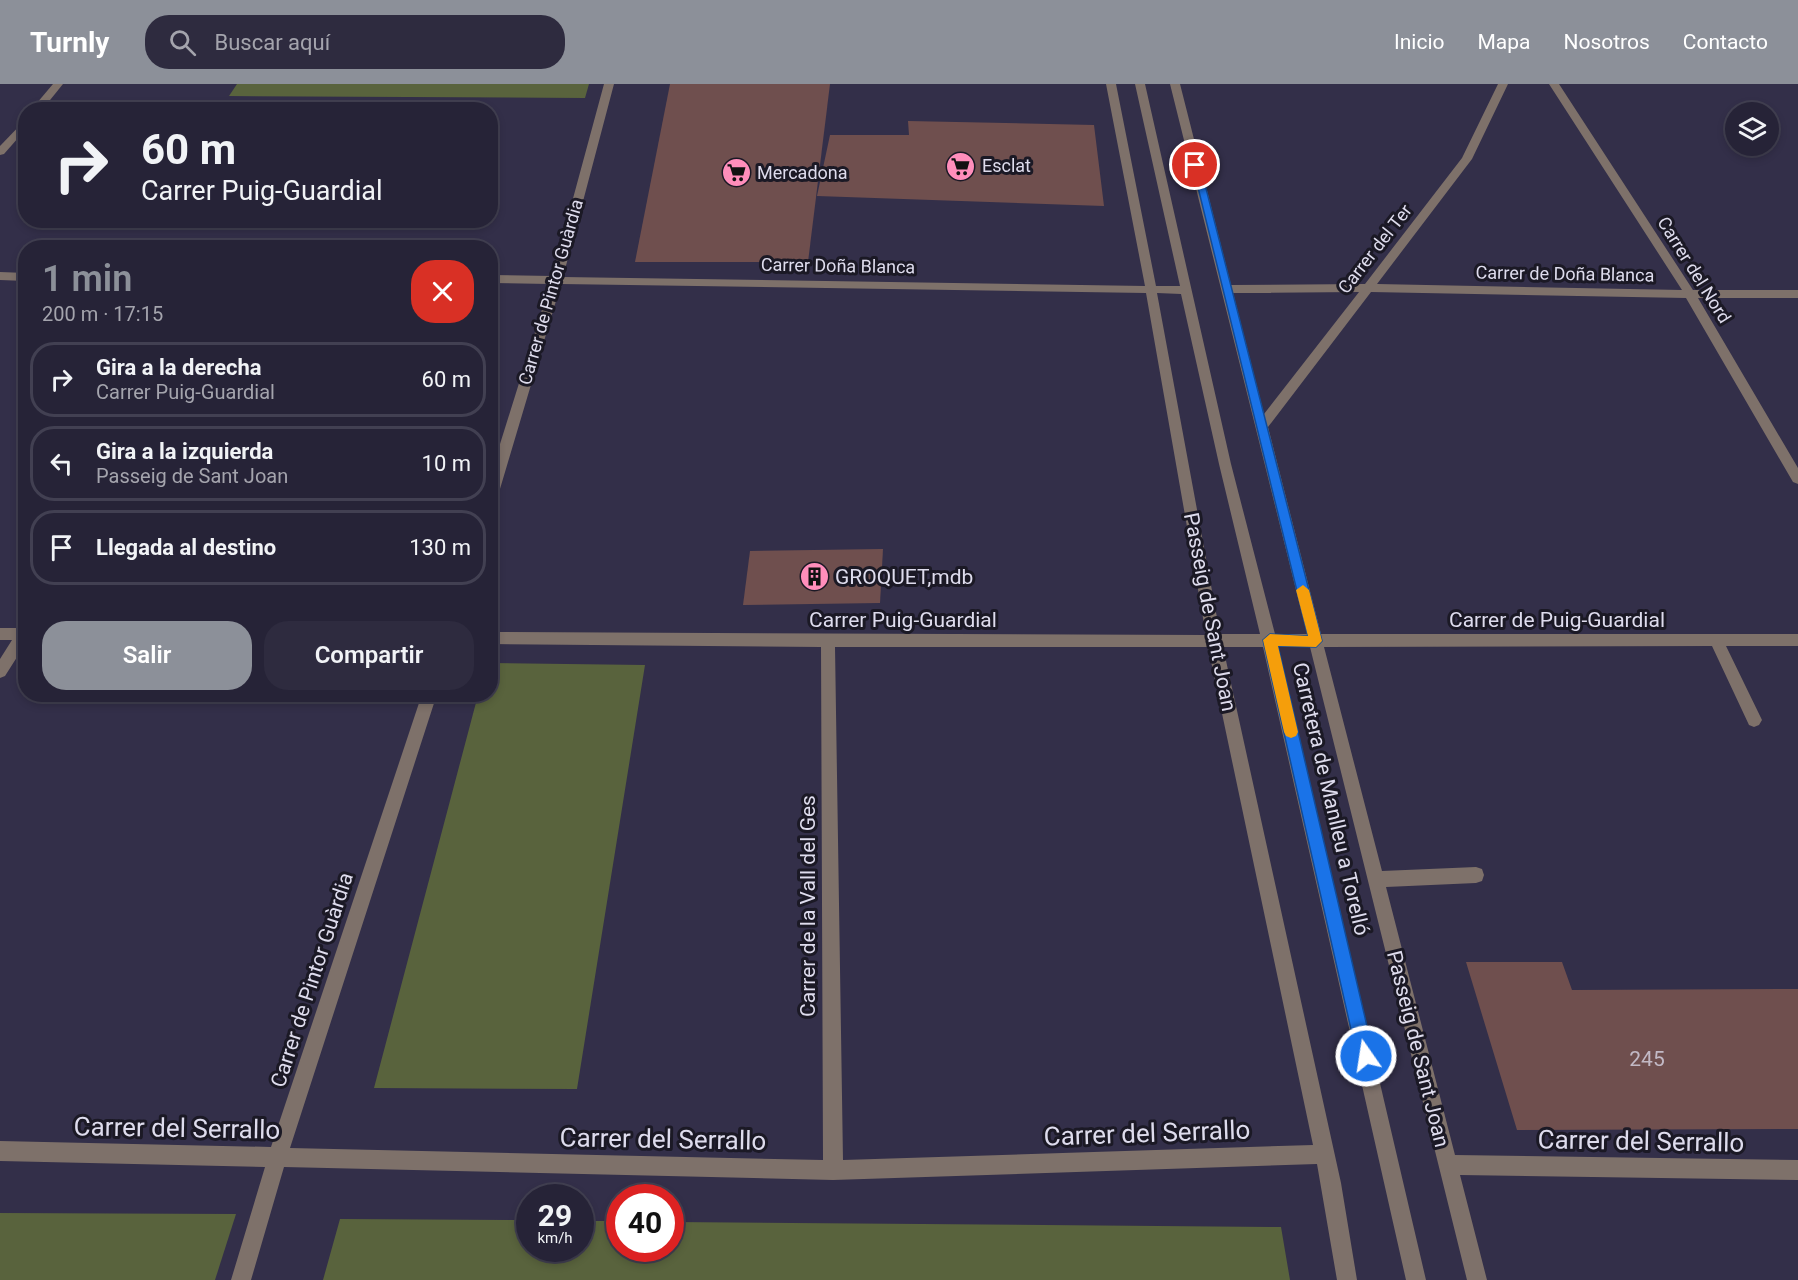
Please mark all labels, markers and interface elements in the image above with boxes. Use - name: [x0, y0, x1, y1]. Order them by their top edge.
- search box: [145, 15, 565, 69]
- text: Turnly: [30, 26, 109, 59]
- icon: search: [166, 26, 199, 59]
- text: Buscar aquí: [214, 30, 330, 55]
- text: Inicio: [1394, 30, 1444, 54]
- text: Mapa: [1477, 30, 1530, 54]
- text: Nosotros: [1563, 30, 1650, 54]
- text: Contacto: [1683, 30, 1768, 54]
- map controls: [1725, 102, 1779, 156]
- button: layers: [1725, 102, 1779, 156]
- text: 60 m: [141, 125, 236, 174]
- icon: right: [42, 126, 120, 204]
- pin: [1169, 139, 1220, 190]
- icon: arrive: [1178, 148, 1211, 181]
- supermarket icon: Esclat: [945, 150, 977, 182]
- place label: Esclat: [982, 155, 1031, 176]
- supermarket icon: Mercadona: [720, 157, 752, 189]
- place label: Mercadona: [757, 162, 848, 183]
- text: Carrer Puig-Guardial: [141, 175, 382, 207]
- street label: Carrer de Pintor Guàrdia: [514, 197, 587, 387]
- street label: Carrer del Ter: [1333, 200, 1416, 297]
- street label: Carrer del Nord: [1653, 213, 1735, 327]
- street label: Carrer Doña Blanca: [761, 254, 915, 277]
- text: 1 min: [42, 258, 132, 300]
- button: close: [411, 260, 474, 323]
- street label: Carrer de Doña Blanca: [1476, 261, 1654, 286]
- text: 200 m · 17:15: [42, 302, 163, 326]
- text: Gira a la derecha: [96, 355, 262, 380]
- icon: right: [45, 363, 78, 396]
- text: 60 m: [422, 367, 471, 392]
- text: Carrer Puig-Guardial: [96, 380, 275, 404]
- text: Gira a la izquierda: [96, 439, 273, 464]
- icon: left: [45, 447, 78, 480]
- text: 10 m: [422, 451, 471, 476]
- text: Passeig de Sant Joan: [96, 464, 288, 488]
- street label: Passeig de Sant Joan: [1179, 511, 1241, 713]
- icon: arrive: [45, 531, 78, 564]
- text: Llegada al destino: [96, 535, 276, 560]
- text: 130 m: [409, 535, 471, 560]
- building icon: GROQUET,mdb: [798, 561, 830, 593]
- place label: GROQUET,mdb: [835, 565, 973, 589]
- street label: Carrer Puig-Guardial: [809, 608, 997, 632]
- street label: Carrer de Puig-Guardial: [1449, 608, 1665, 632]
- button: Salir: [42, 621, 252, 690]
- button: Compartir: [264, 621, 474, 690]
- street label: Carretera de Manlleu a Torelló: [1288, 660, 1374, 938]
- street label: Carrer de la Vall del Ges: [796, 795, 820, 1017]
- street label: Carrer de Pintor Guàrdia: [266, 870, 358, 1090]
- street label: Passeig de Sant Joan: [1382, 948, 1454, 1150]
- position arrow: [1334, 1024, 1398, 1088]
- house number: 245: [1629, 1047, 1665, 1071]
- street label: Carrer del Serrallo: [73, 1111, 281, 1145]
- street label: Carrer del Serrallo: [1043, 1114, 1251, 1152]
- street label: Carrer del Serrallo: [559, 1122, 767, 1156]
- street label: Carrer del Serrallo: [1537, 1124, 1745, 1158]
- speed limit sign: 40: [606, 1184, 684, 1262]
- text: 29: [538, 1198, 572, 1233]
- text: km/h: [537, 1229, 573, 1247]

